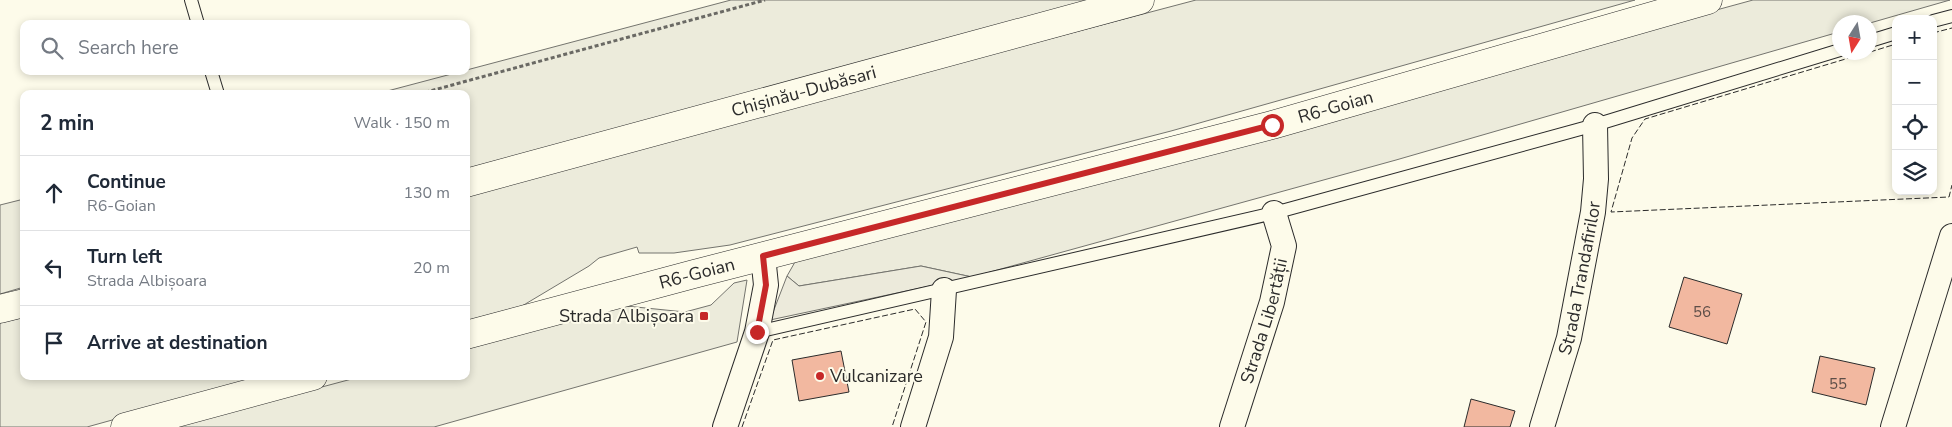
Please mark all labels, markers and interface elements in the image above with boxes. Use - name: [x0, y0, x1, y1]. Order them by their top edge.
- north arrow: [1832, 15, 1877, 60]
- map controls: [1892, 15, 1937, 195]
- button: +: [1892, 15, 1937, 60]
- search box: [20, 20, 470, 75]
- icon: search: [38, 34, 66, 62]
- text: Search here: [78, 35, 179, 61]
- street label: Chișinău-Dubăsari: [729, 60, 879, 122]
- button: −: [1892, 60, 1937, 105]
- street label: R6-Goian: [1295, 85, 1376, 129]
- button: locate: [1892, 105, 1937, 150]
- text: 2 min: [40, 109, 94, 137]
- text: Walk · 150 m: [354, 112, 450, 134]
- route start: [1261, 114, 1284, 137]
- button: layers: [1892, 150, 1937, 195]
- text: Continue: [87, 169, 166, 195]
- icon: ahead: [40, 179, 68, 207]
- text: 130 m: [403, 182, 450, 204]
- text: R6-Goian: [87, 195, 156, 217]
- street label: Strada Trandafirilor: [1553, 200, 1606, 358]
- text: Turn left: [87, 244, 162, 270]
- street label: R6-Goian: [656, 252, 737, 295]
- icon: left: [40, 254, 68, 282]
- street label: Strada Libertății: [1235, 256, 1293, 387]
- text: 20 m: [413, 257, 450, 279]
- text: Strada Albișoara: [87, 270, 207, 292]
- house number: 56: [1693, 302, 1711, 322]
- place label: Strada Albișoara: [559, 304, 694, 328]
- marker: Strada Albișoara: [698, 310, 710, 322]
- route end: [746, 321, 769, 344]
- icon: arrive: [40, 329, 68, 357]
- text: Arrive at destination: [87, 330, 268, 356]
- place label: Vulcanizare: [829, 364, 923, 388]
- marker: Vulcanizare: [814, 370, 826, 382]
- house number: 55: [1829, 374, 1847, 394]

